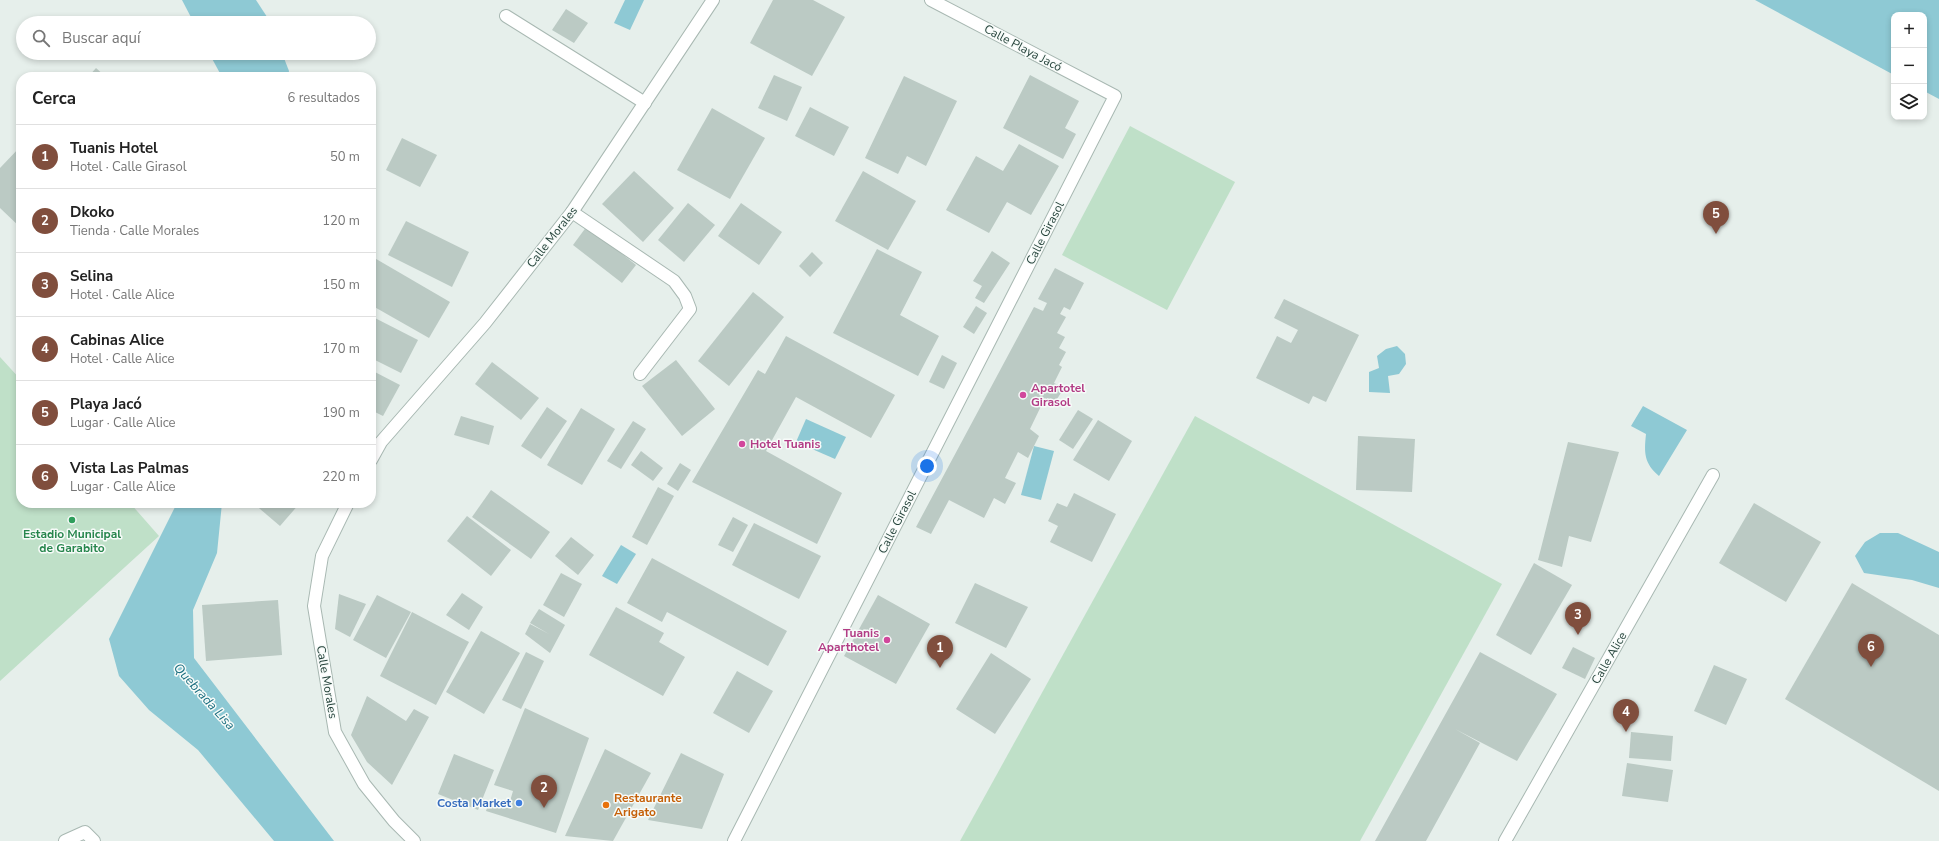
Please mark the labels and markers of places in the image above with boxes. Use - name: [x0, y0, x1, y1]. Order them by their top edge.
- pin: 5: [1703, 201, 1729, 234]
- place label: Apartotel Girasol: [1031, 380, 1085, 410]
- marker: Apartotel Girasol: [1018, 390, 1028, 400]
- place label: Hotel Tuanis: [750, 436, 820, 452]
- marker: Hotel Tuanis: [737, 439, 747, 449]
- marker: Estadio Municipal de Garabito: [67, 515, 77, 525]
- place label: Estadio Municipal de Garabito: [23, 526, 121, 556]
- pin: 3: [1565, 602, 1591, 635]
- place label: Tuanis Aparthotel: [818, 625, 879, 655]
- pin: 6: [1858, 634, 1884, 667]
- marker: Tuanis Aparthotel: [882, 635, 892, 645]
- pin: 1: [927, 635, 953, 668]
- pin: 4: [1613, 699, 1639, 732]
- pin: 2: [531, 775, 557, 808]
- place label: Restaurante Arigato: [614, 790, 682, 820]
- place label: Costa Market: [437, 795, 511, 811]
- marker: Costa Market: [514, 798, 524, 808]
- marker: Restaurante Arigato: [601, 800, 611, 810]

